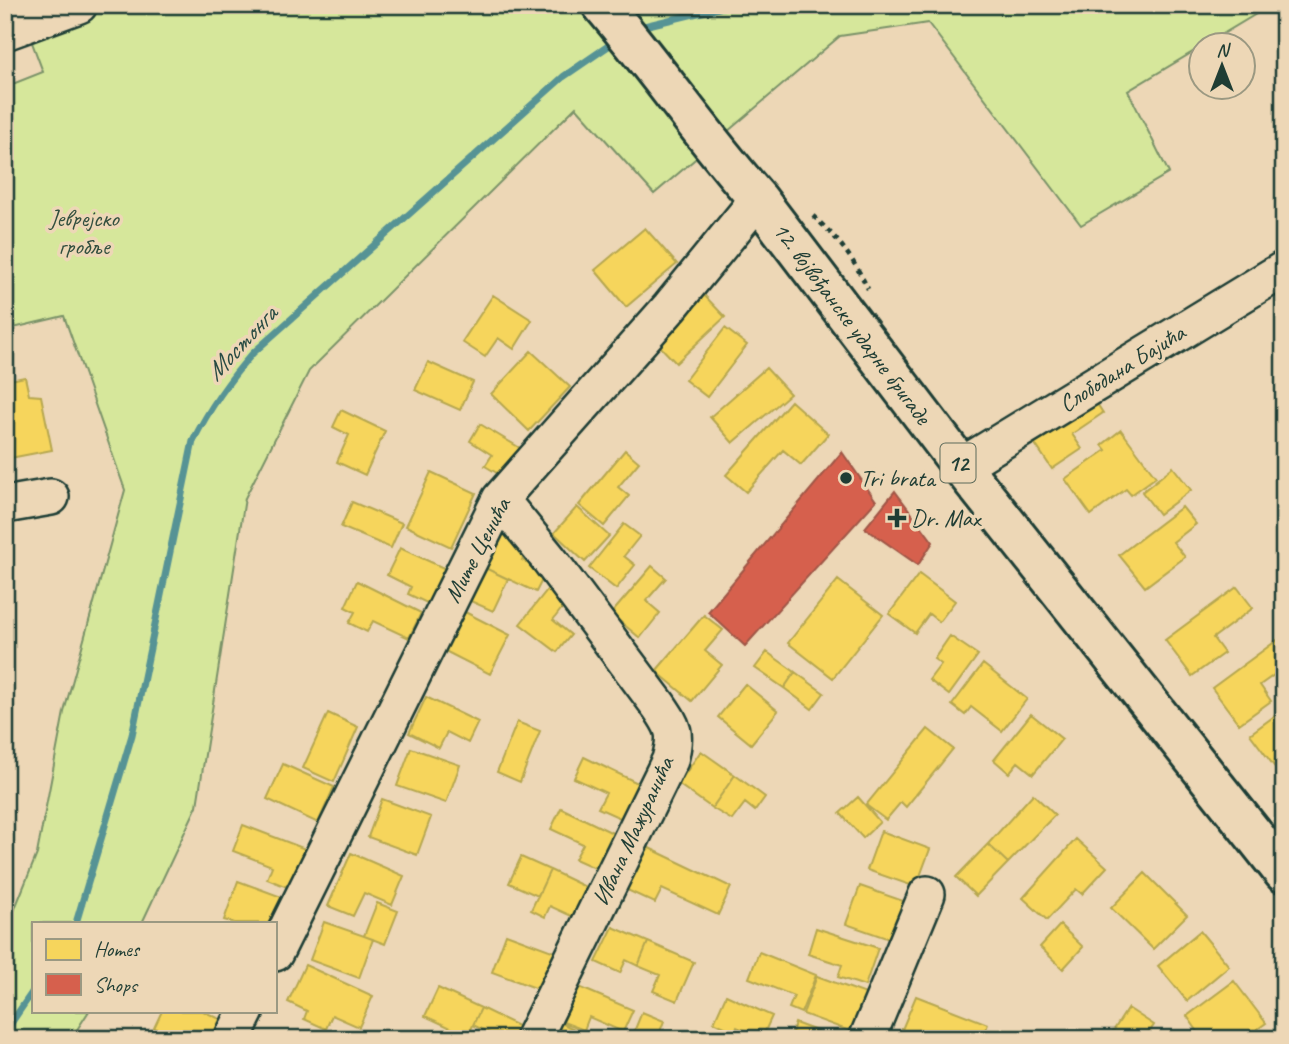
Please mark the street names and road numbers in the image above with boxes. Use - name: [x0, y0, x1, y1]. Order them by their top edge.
- street label: 12. војвођанске ударне бригаде: [766, 216, 939, 432]
- street label: Слободана Бајића: [1053, 317, 1192, 419]
- road number: 12: [940, 444, 976, 482]
- street label: Мите Ценића: [437, 491, 518, 608]
- street label: Ивана Мажуранића: [585, 750, 681, 910]

